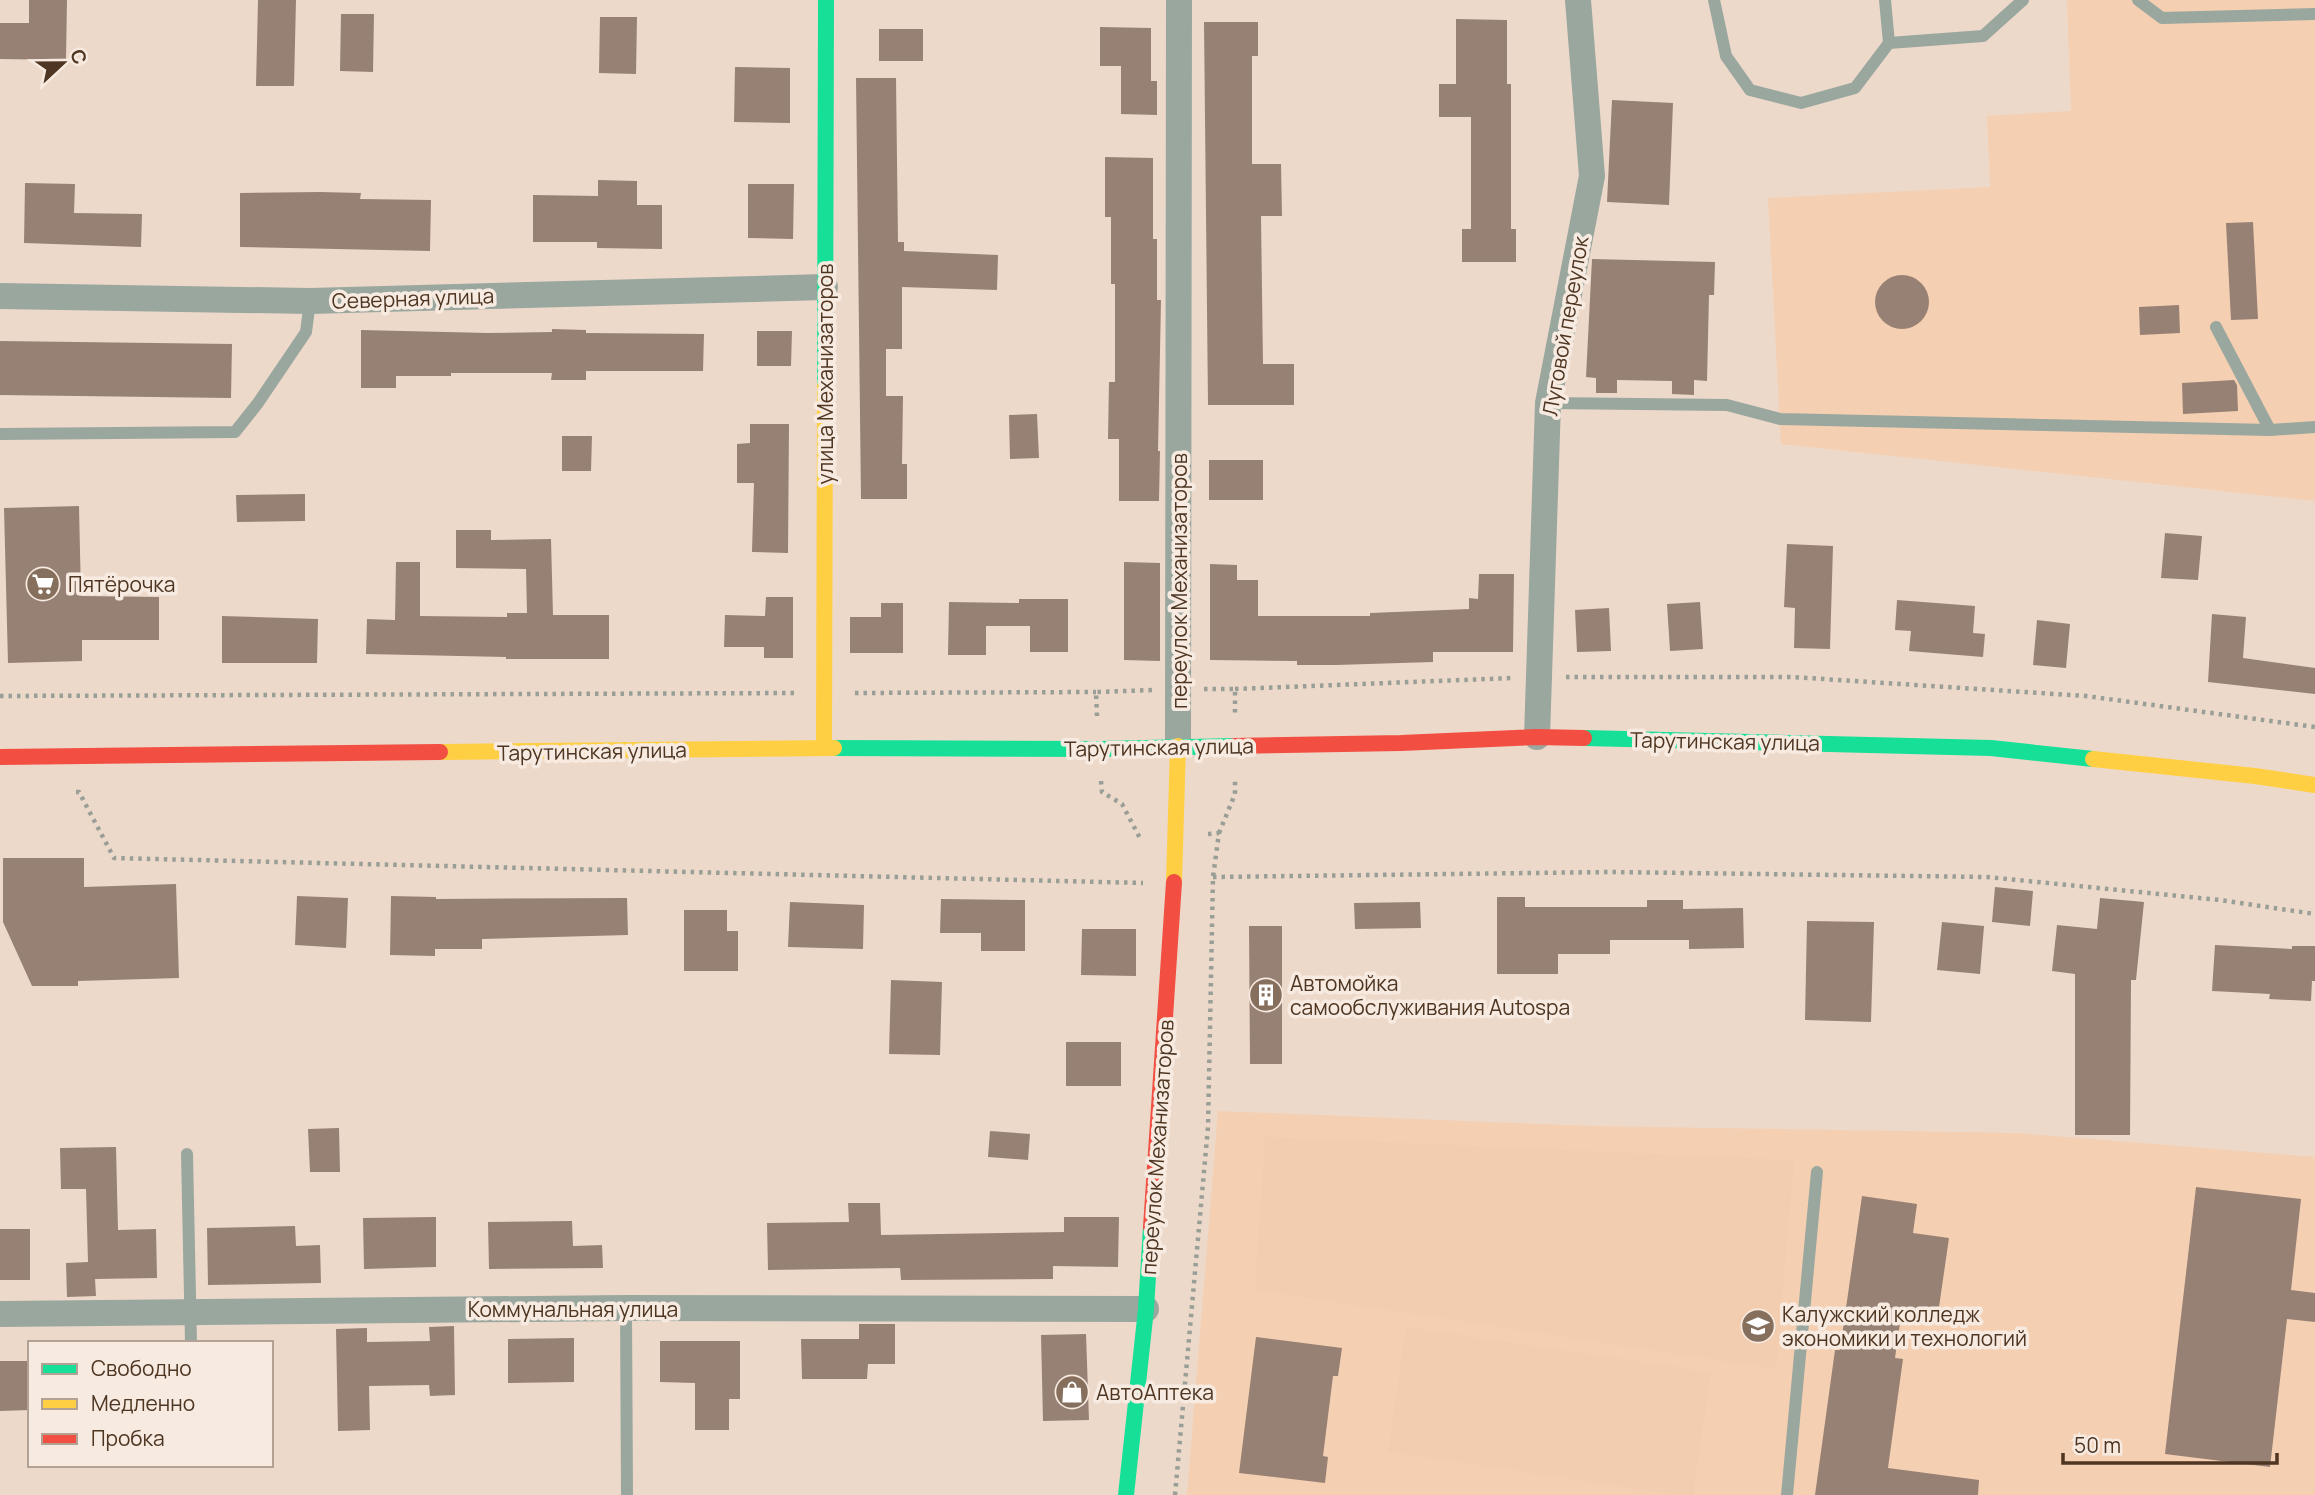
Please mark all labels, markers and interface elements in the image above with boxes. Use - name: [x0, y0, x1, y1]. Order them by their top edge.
- north arrow: [28, 28, 98, 98]
- text: С: [64, 45, 93, 68]
- street label: Луговой переулок: [1535, 233, 1595, 418]
- street label: улица Механизаторов: [811, 264, 839, 484]
- street label: Северная улица: [331, 281, 495, 315]
- street label: переулок Механизаторов: [1165, 453, 1193, 709]
- supermarket icon: Пятёрочка: [24, 565, 62, 603]
- place label: Пятёрочка: [68, 570, 175, 598]
- street label: Тарутинская улица: [1630, 725, 1820, 757]
- street label: Тарутинская улица: [1064, 731, 1254, 763]
- street label: Тарутинская улица: [497, 735, 687, 767]
- place label: Автомойка самообслуживания Autospa: [1290, 969, 1570, 1021]
- building icon: Автомойка самообслуживания Autospa: [1247, 976, 1285, 1014]
- street label: переулок Механизаторов: [1134, 1018, 1180, 1276]
- street label: Коммунальная улица: [468, 1295, 678, 1323]
- place label: Калужский колледж экономики и технологий: [1782, 1300, 2027, 1352]
- school or university icon: Калужский колледж экономики и технологий: [1739, 1307, 1777, 1345]
- legend: [28, 1341, 273, 1467]
- text: Свободно: [91, 1354, 192, 1382]
- shop icon: АвтоАптека: [1053, 1373, 1091, 1411]
- place label: АвтоАптека: [1096, 1378, 1214, 1406]
- text: Медленно: [91, 1389, 195, 1417]
- scale bar: [2063, 1422, 2276, 1466]
- text: Пробка: [91, 1424, 165, 1452]
- text: 50 m: [2074, 1431, 2121, 1459]

